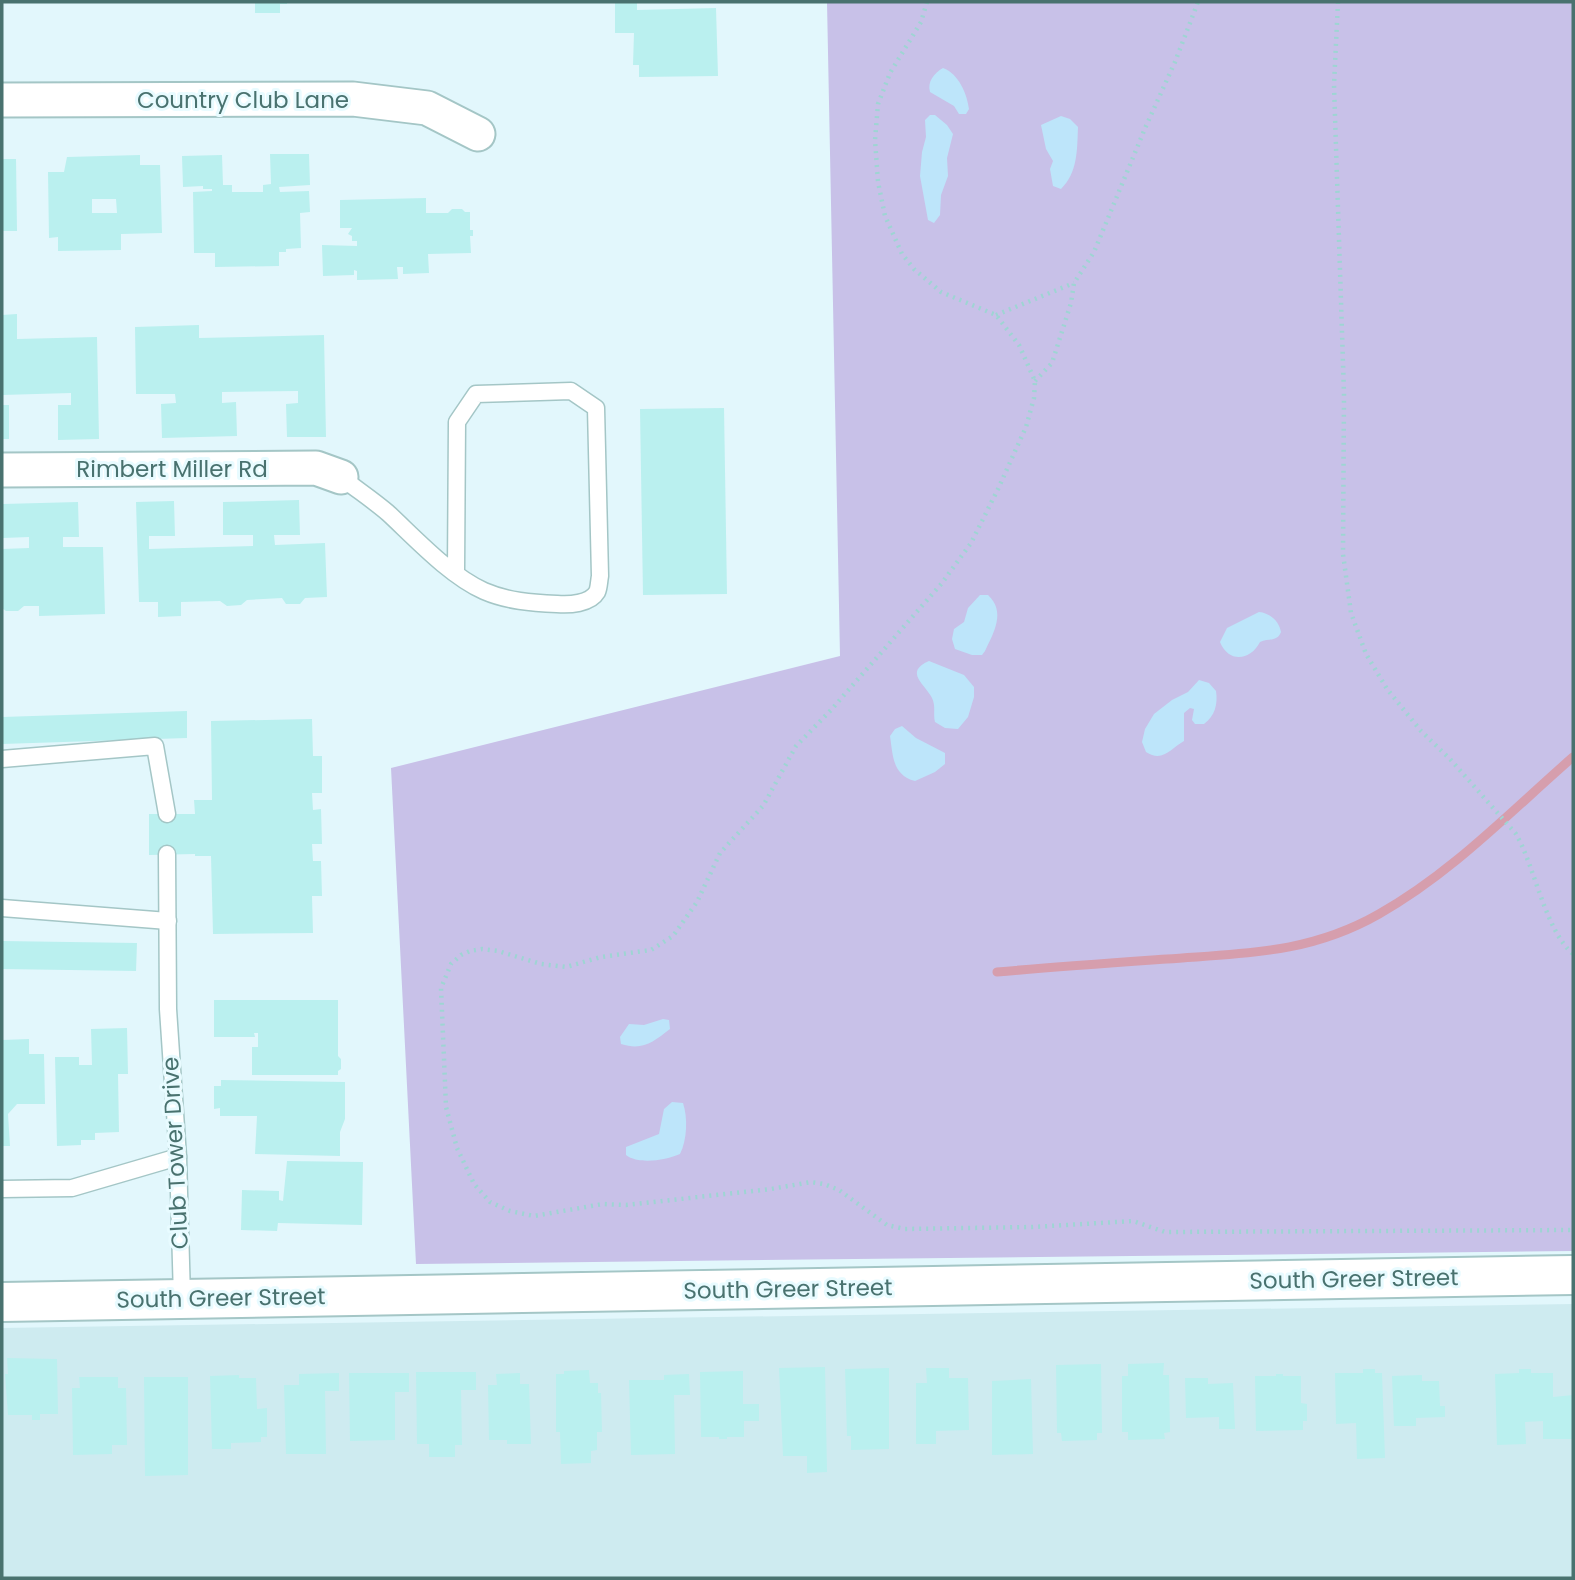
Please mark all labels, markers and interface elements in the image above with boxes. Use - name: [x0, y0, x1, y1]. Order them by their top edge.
- street label: Country Club Lane: [137, 84, 349, 116]
- street label: Rimbert Miller Rd: [76, 453, 268, 485]
- street label: Club Tower Drive: [154, 1056, 196, 1250]
- street label: South Greer Street: [1249, 1261, 1459, 1297]
- street label: South Greer Street: [683, 1271, 893, 1307]
- street label: South Greer Street: [116, 1280, 326, 1316]

